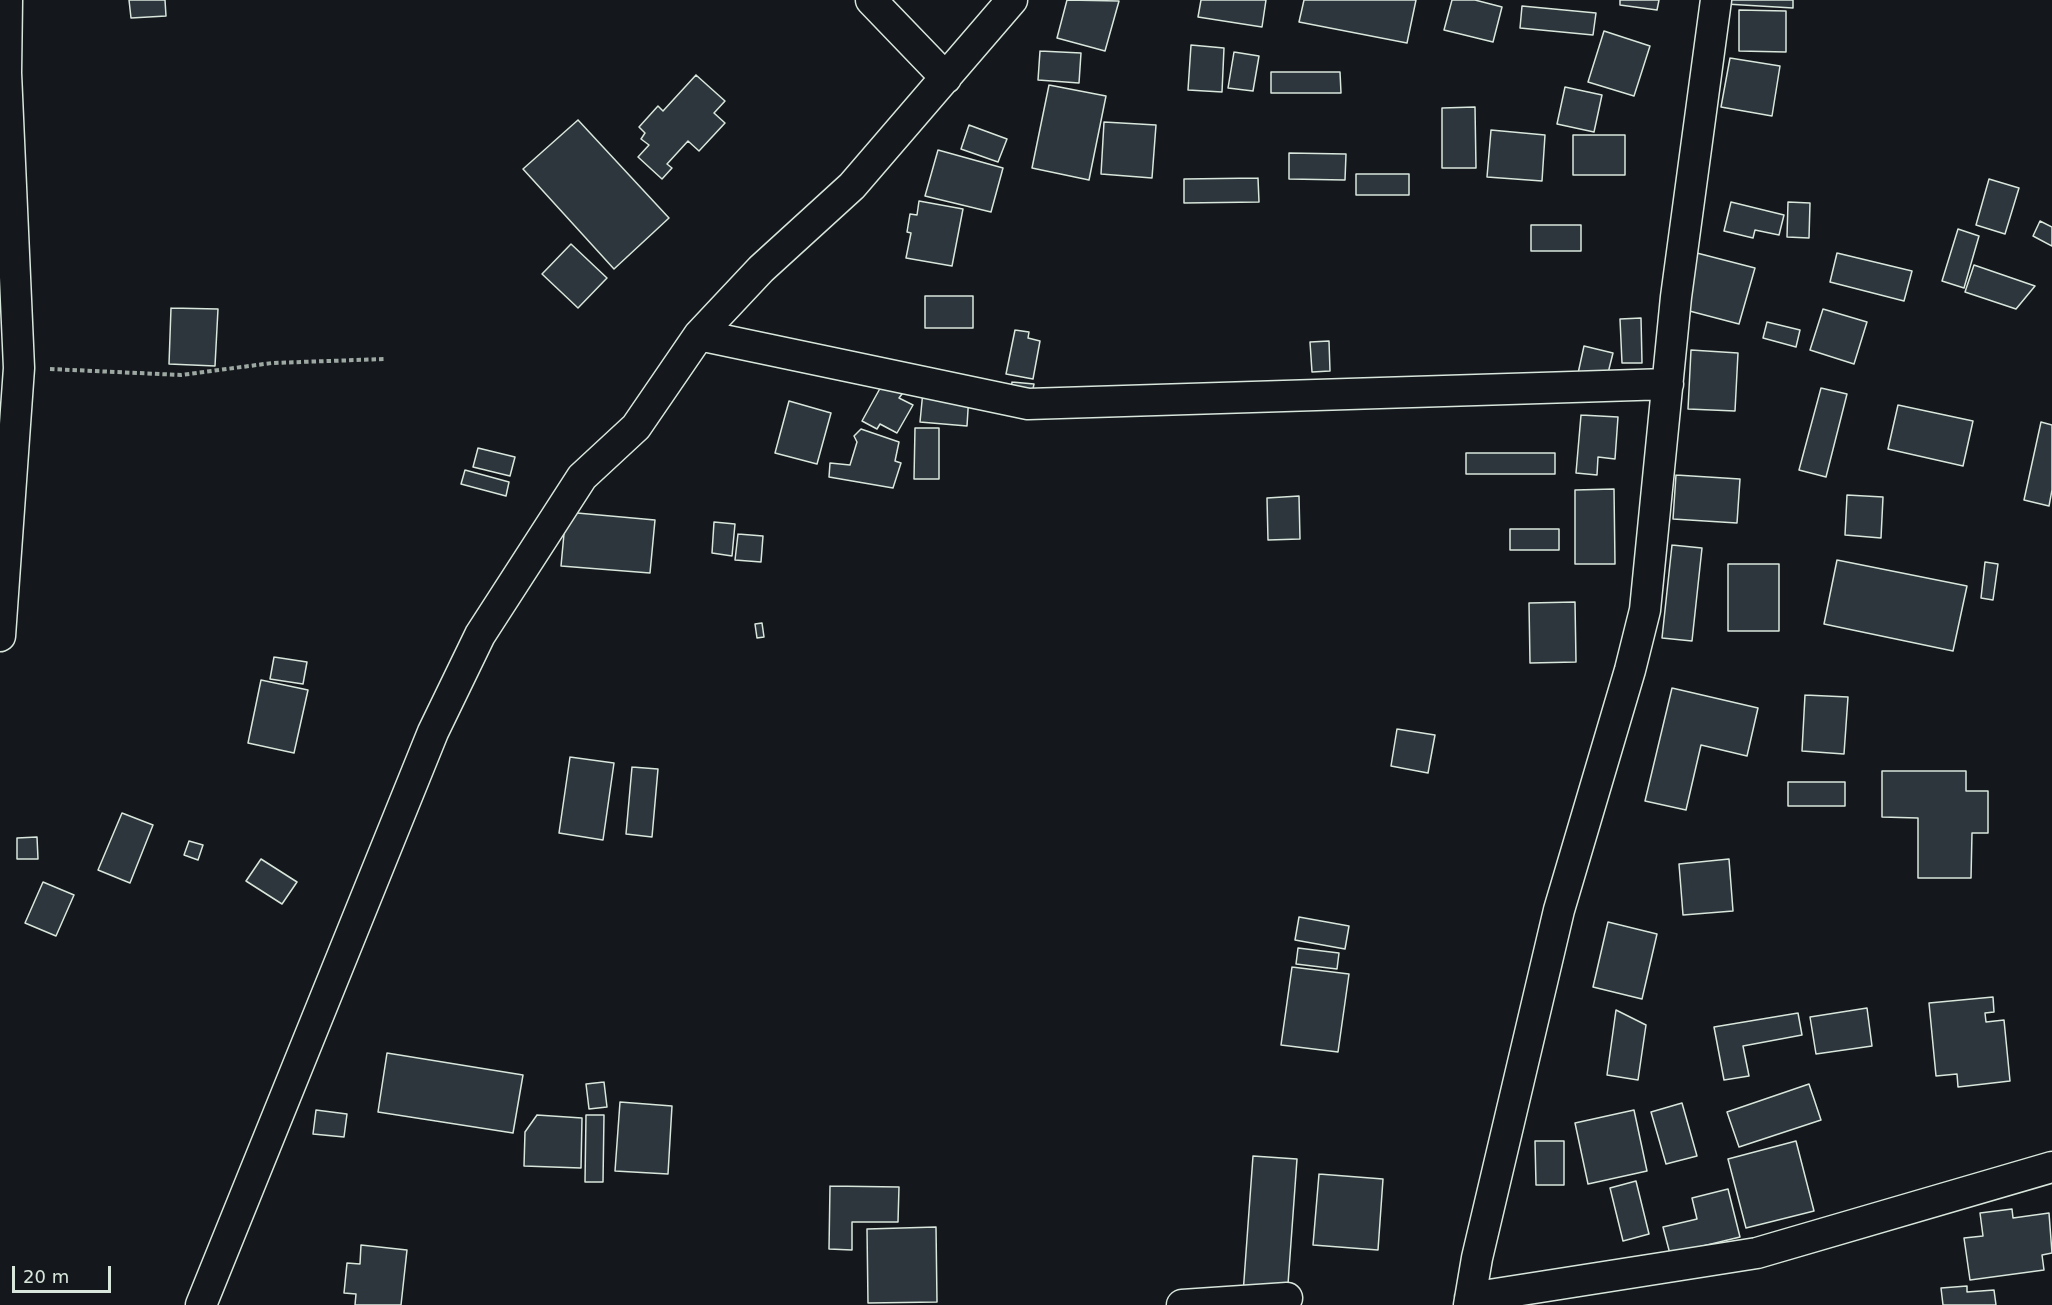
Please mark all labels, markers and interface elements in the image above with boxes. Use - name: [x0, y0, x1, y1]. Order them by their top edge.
- scale bar: [15, 1254, 114, 1292]
- text: 20 m: [23, 1266, 69, 1287]

